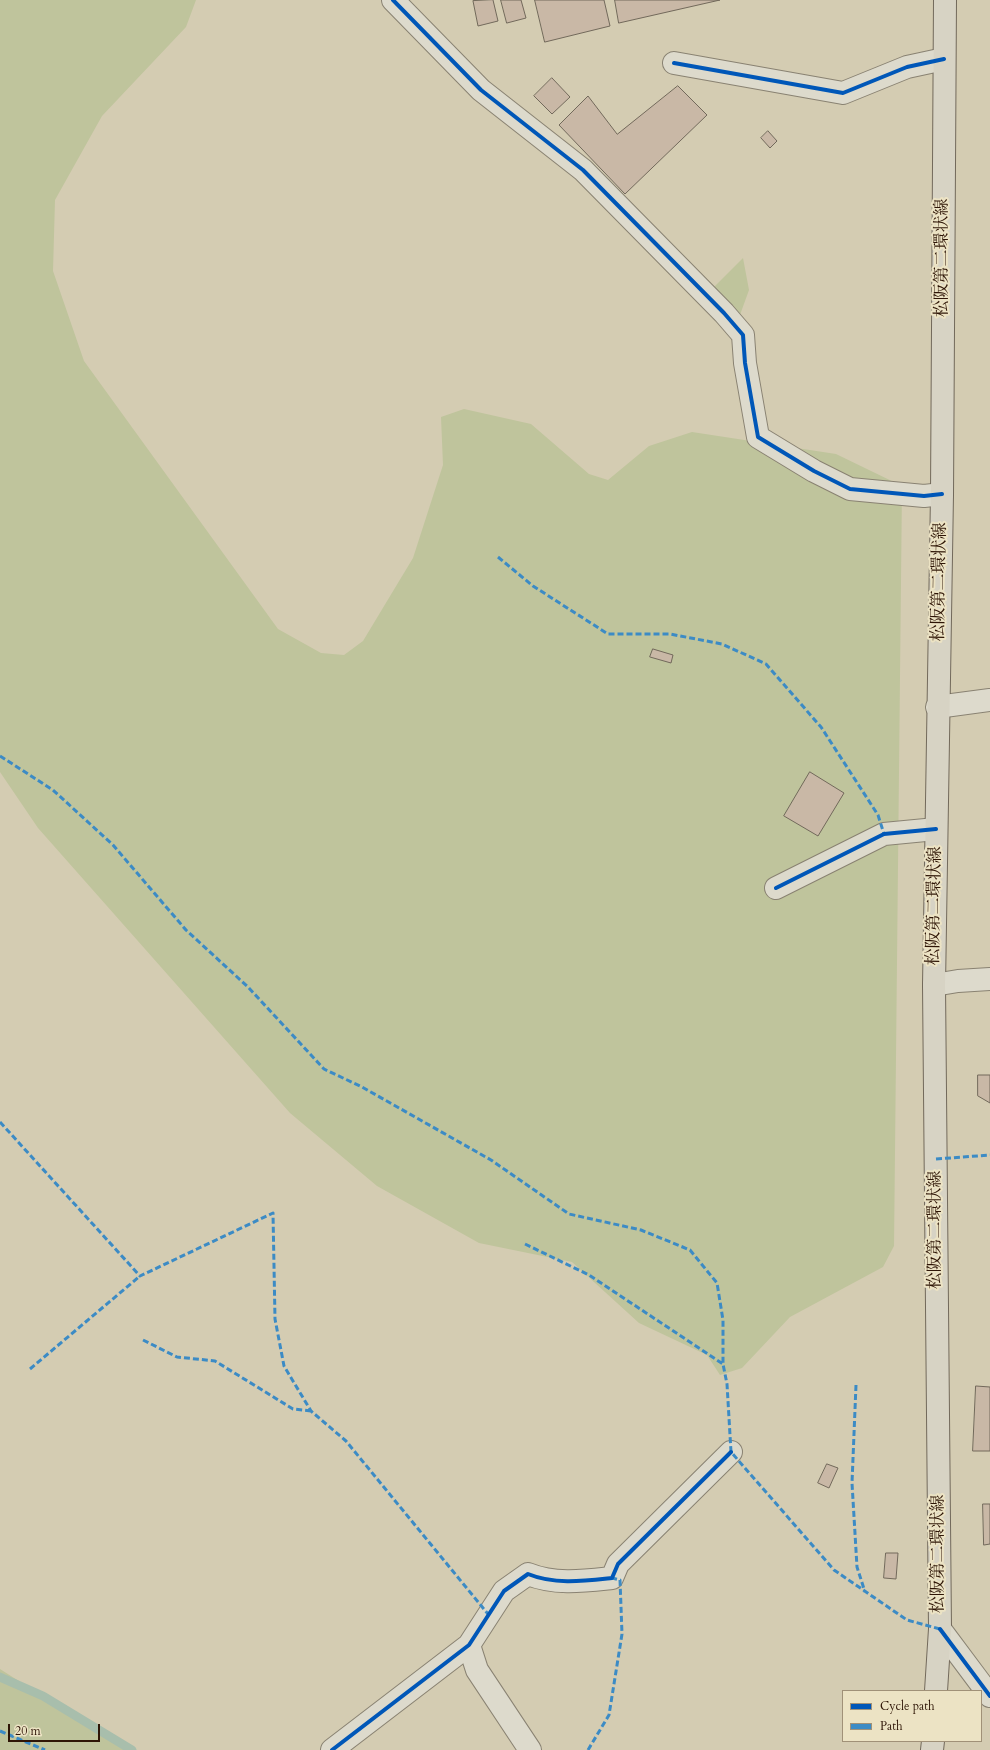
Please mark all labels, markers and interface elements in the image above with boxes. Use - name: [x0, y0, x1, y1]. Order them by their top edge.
- street label: 松阪第二環状線: [933, 199, 953, 317]
- street label: 松阪第二環状線: [929, 522, 951, 642]
- street label: 松阪第二環状線: [924, 846, 946, 966]
- street label: 松阪第二環状線: [926, 1171, 946, 1289]
- street label: 松阪第二環状線: [929, 1495, 949, 1613]
- legend: [842, 1690, 982, 1742]
- text: Cycle path: [880, 1698, 935, 1714]
- scale bar: [10, 1716, 102, 1742]
- text: Path: [880, 1718, 903, 1734]
- text: 20 m: [15, 1723, 41, 1739]

